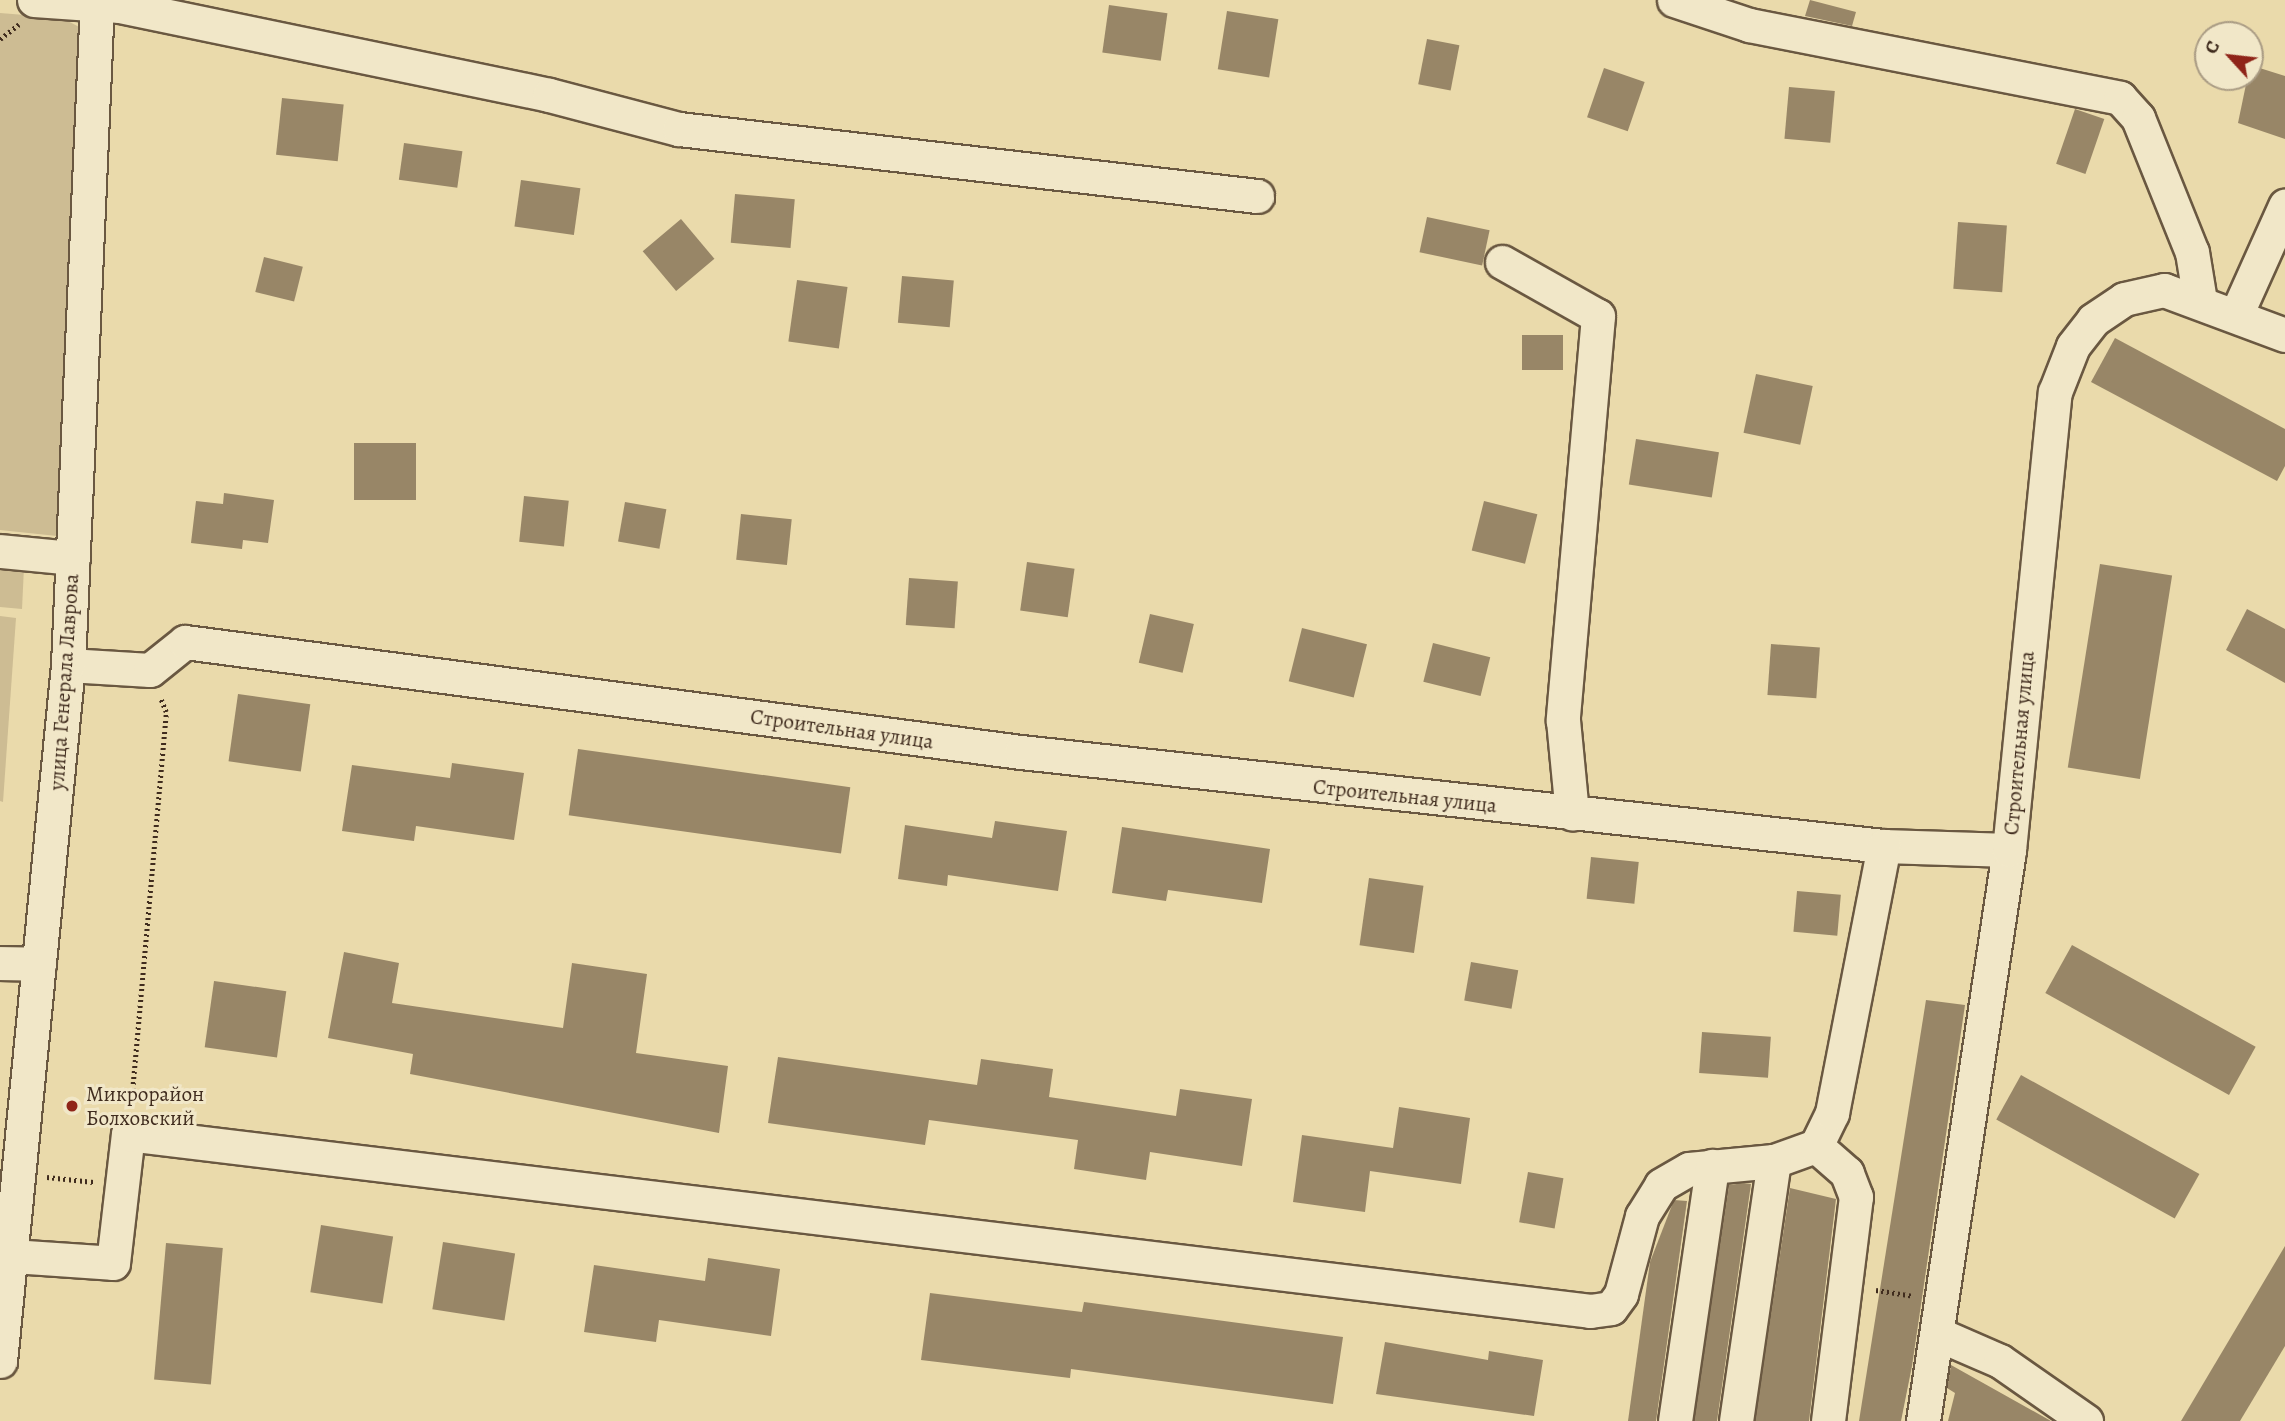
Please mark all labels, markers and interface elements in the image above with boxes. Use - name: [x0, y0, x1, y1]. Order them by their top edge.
- north arrow: [2194, 21, 2264, 91]
- text: С: [2198, 36, 2226, 58]
- street label: улица Генерала Лаврова: [44, 573, 84, 791]
- street label: Строительная улица: [1998, 650, 2040, 836]
- street label: Строительная улица: [749, 704, 935, 754]
- street label: Строительная улица: [1312, 774, 1498, 818]
- place label: Микрорайон Болховский: [86, 1081, 204, 1131]
- marker: Микрорайон Болховский: [64, 1098, 80, 1114]

